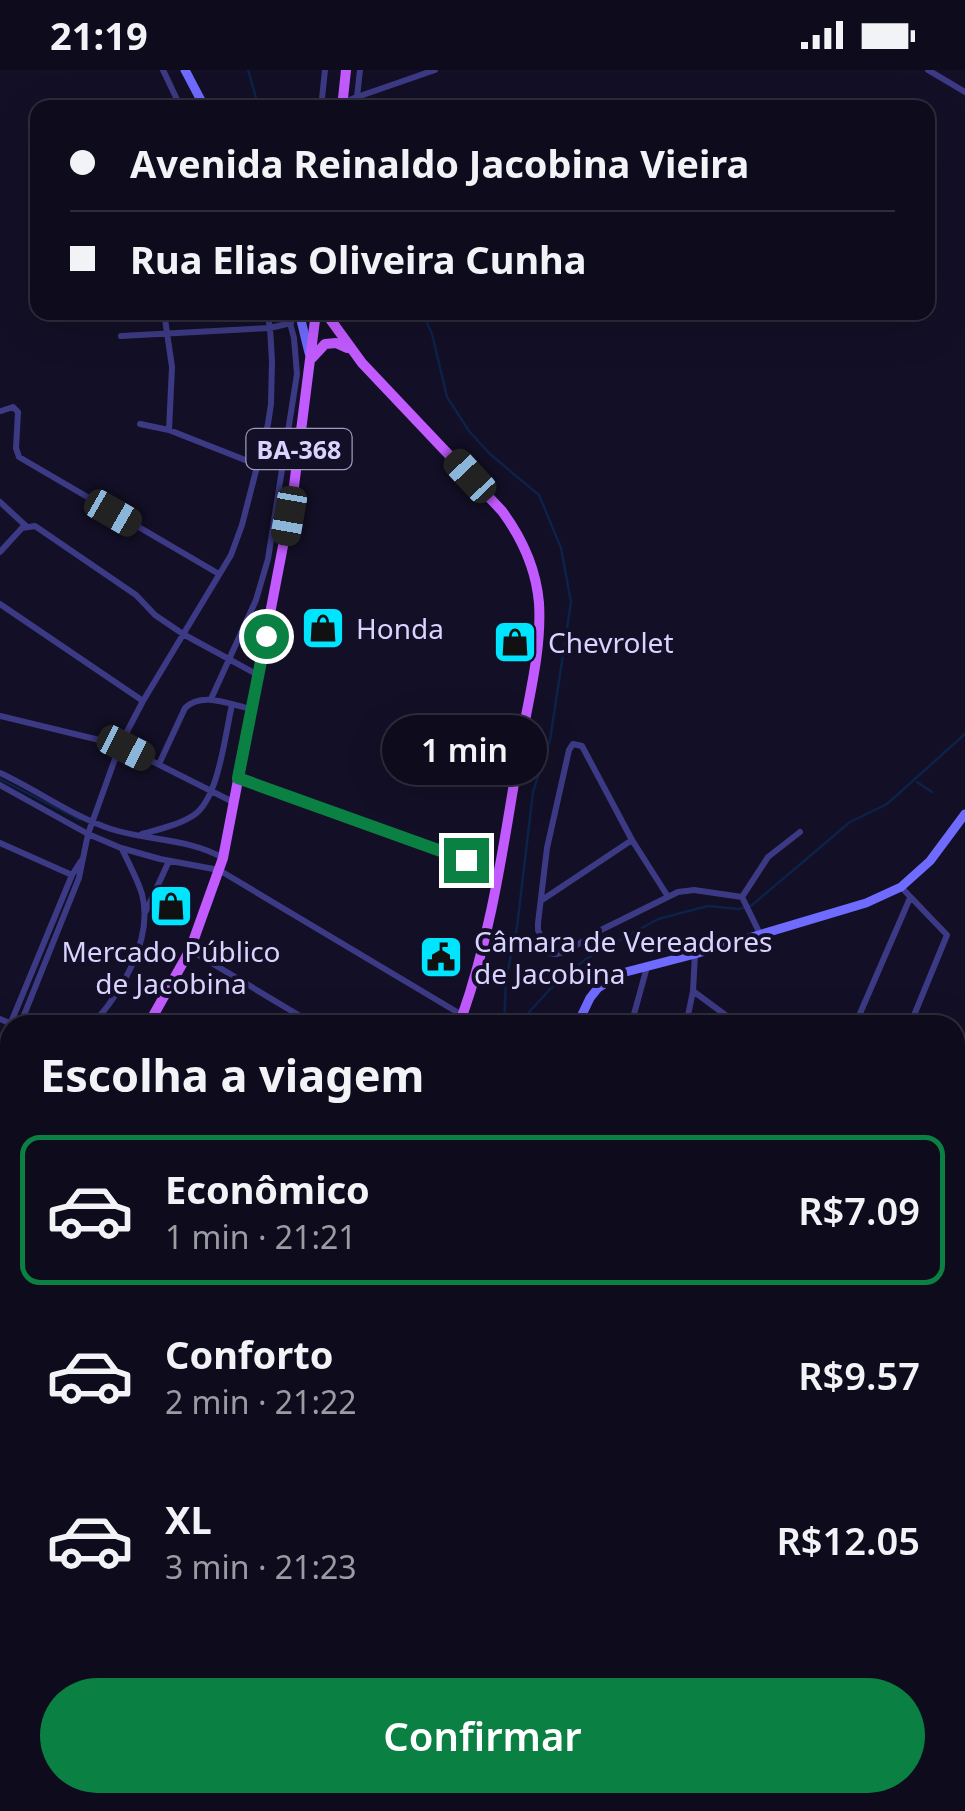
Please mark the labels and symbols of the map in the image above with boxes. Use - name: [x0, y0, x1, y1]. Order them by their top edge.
- road number: BA-368: [246, 429, 352, 469]
- car: [439, 444, 501, 508]
- car: [269, 484, 309, 548]
- car: [80, 485, 146, 541]
- shop icon: Honda: [300, 605, 346, 651]
- place label: Honda: [356, 609, 444, 647]
- route start: [244, 614, 289, 659]
- shop icon: Chevrolet: [492, 619, 538, 665]
- place label: Chevrolet: [548, 623, 674, 661]
- callout: 1 min: [384, 715, 548, 785]
- car: [92, 721, 160, 775]
- route end: [444, 838, 489, 883]
- shop icon: Mercado Público de Jacobina: [148, 883, 194, 929]
- place label: Câmara de Vereadores de Jacobina: [474, 922, 772, 992]
- place label: Mercado Público de Jacobina: [61, 932, 281, 1002]
- public building icon: Câmara de Vereadores de Jacobina: [418, 934, 464, 980]

